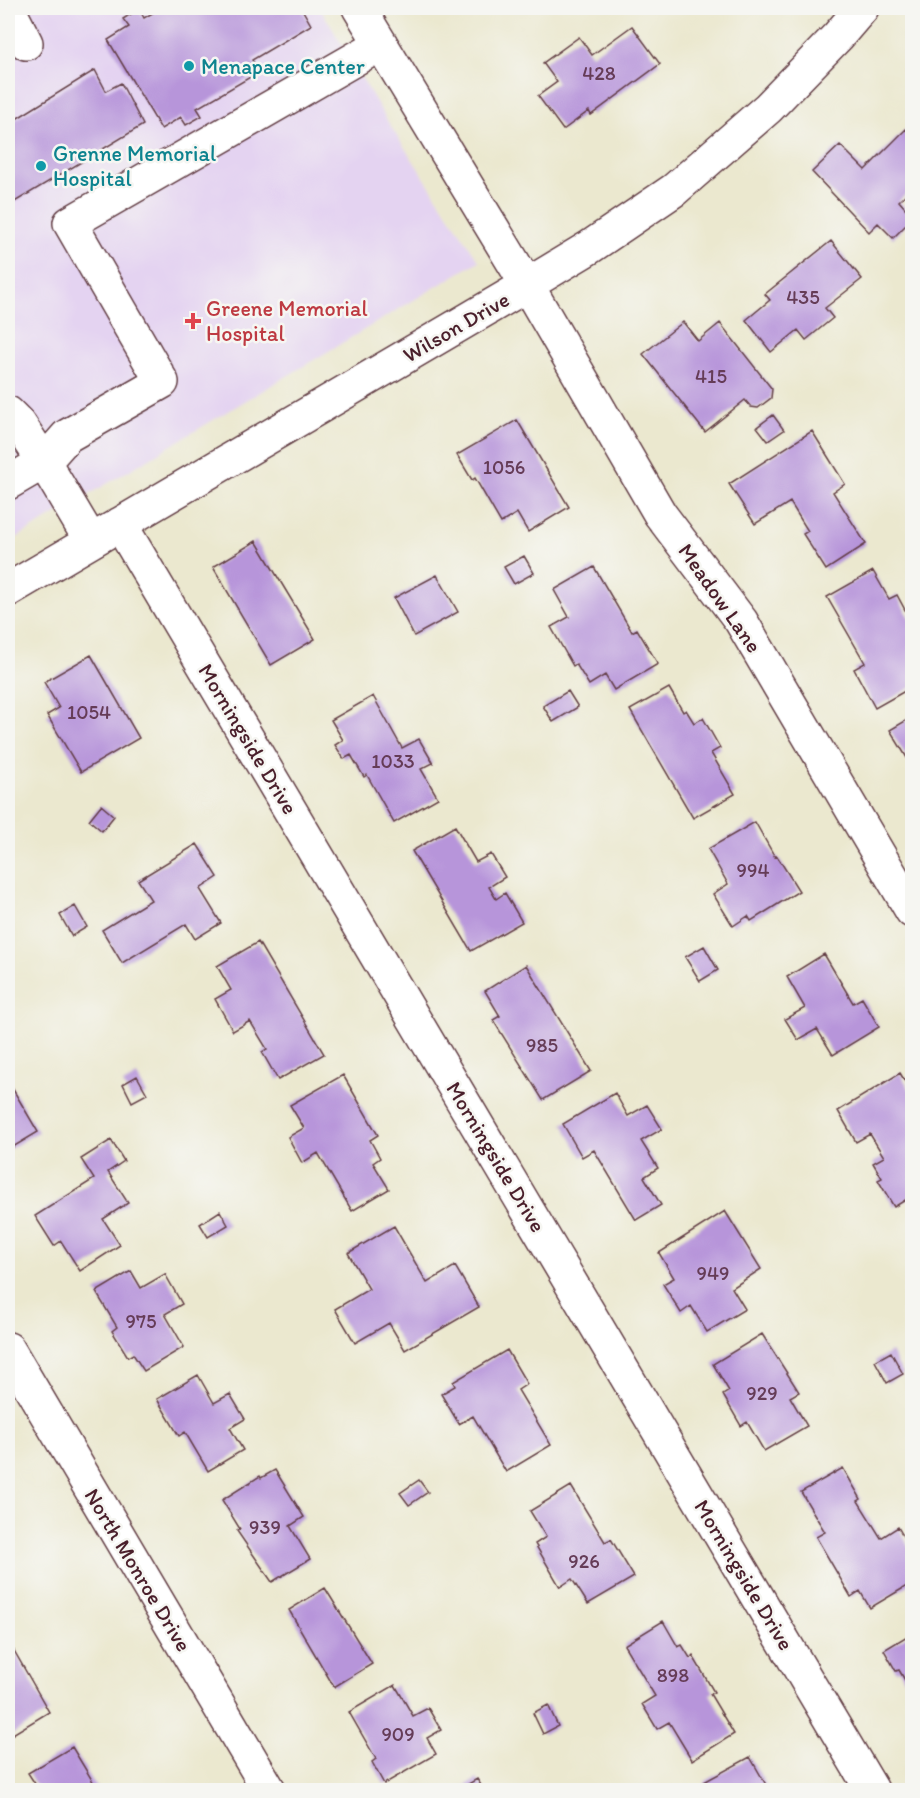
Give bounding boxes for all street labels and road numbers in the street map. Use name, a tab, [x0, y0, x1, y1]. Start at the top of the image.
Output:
street label: Wilson Drive	[398, 286, 514, 368]
street label: Meadow Lane	[672, 538, 768, 658]
street label: Morningside Drive	[192, 659, 304, 819]
street label: Morningside Drive	[440, 1077, 552, 1237]
street label: North Monroe Drive	[79, 1483, 197, 1657]
street label: Morningside Drive	[688, 1495, 800, 1655]

